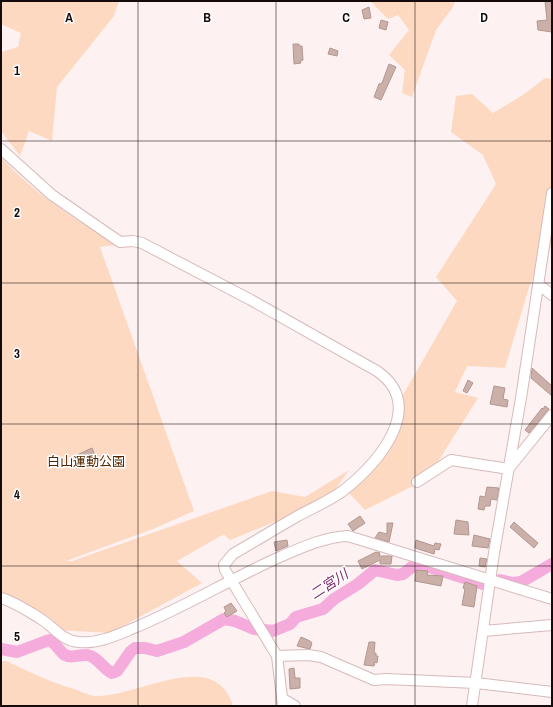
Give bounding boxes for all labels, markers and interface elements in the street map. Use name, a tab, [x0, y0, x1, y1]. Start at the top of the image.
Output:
text: A	[65, 9, 73, 26]
text: B	[203, 9, 211, 26]
text: C	[342, 9, 350, 26]
text: D	[480, 9, 488, 26]
text: 1	[14, 62, 20, 79]
text: 2	[14, 204, 20, 221]
text: 3	[14, 345, 20, 362]
park label: 白山運動公園	[47, 453, 125, 470]
text: 4	[14, 486, 20, 503]
water label: 二宮川	[306, 564, 353, 603]
text: 5	[14, 628, 20, 645]

